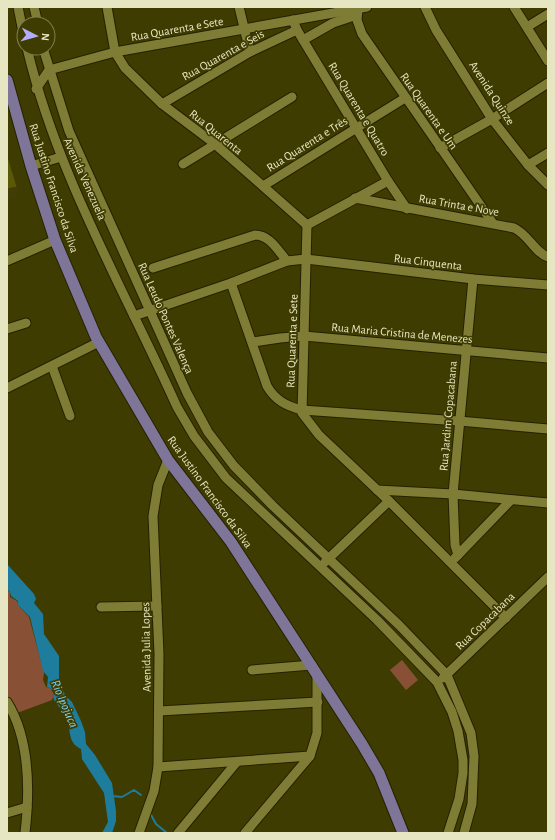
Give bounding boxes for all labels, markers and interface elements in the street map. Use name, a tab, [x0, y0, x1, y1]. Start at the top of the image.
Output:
street label: Rua Quarenta e Sete	[130, 15, 224, 44]
north arrow	[16, 16, 56, 56]
street label: Rua Quarenta e Seis	[180, 27, 267, 83]
text: N	[40, 33, 51, 41]
street label: Avenida Quinze	[466, 59, 517, 128]
street label: Rua Quarenta e Quatro	[326, 60, 392, 158]
street label: Rua Quarenta e Um	[397, 70, 460, 152]
street label: Rua Quarenta	[187, 107, 245, 158]
street label: Rua Quarenta e Três	[265, 114, 350, 174]
street label: Rua Justino Francisco da Silva	[27, 122, 81, 255]
street label: Avenida Venezuela	[62, 136, 109, 222]
street label: Rua Trinta e Nove	[418, 192, 500, 218]
street label: Rua Cinquenta	[393, 252, 463, 272]
street label: Rua Leudo Pontes Valença	[136, 261, 196, 376]
street label: Rua Quarenta e Sete	[284, 294, 301, 388]
street label: Rua Maria Cristina de Menezes	[331, 321, 473, 345]
street label: Rua Jardim Copacabana	[437, 360, 459, 472]
street label: Rua Justino Francisco da Silva	[165, 434, 255, 551]
street label: Rua Copacabana	[453, 590, 517, 652]
street label: Avenida Julia Lopes	[139, 602, 153, 692]
water label: Rio Ipojuca	[48, 678, 80, 730]

